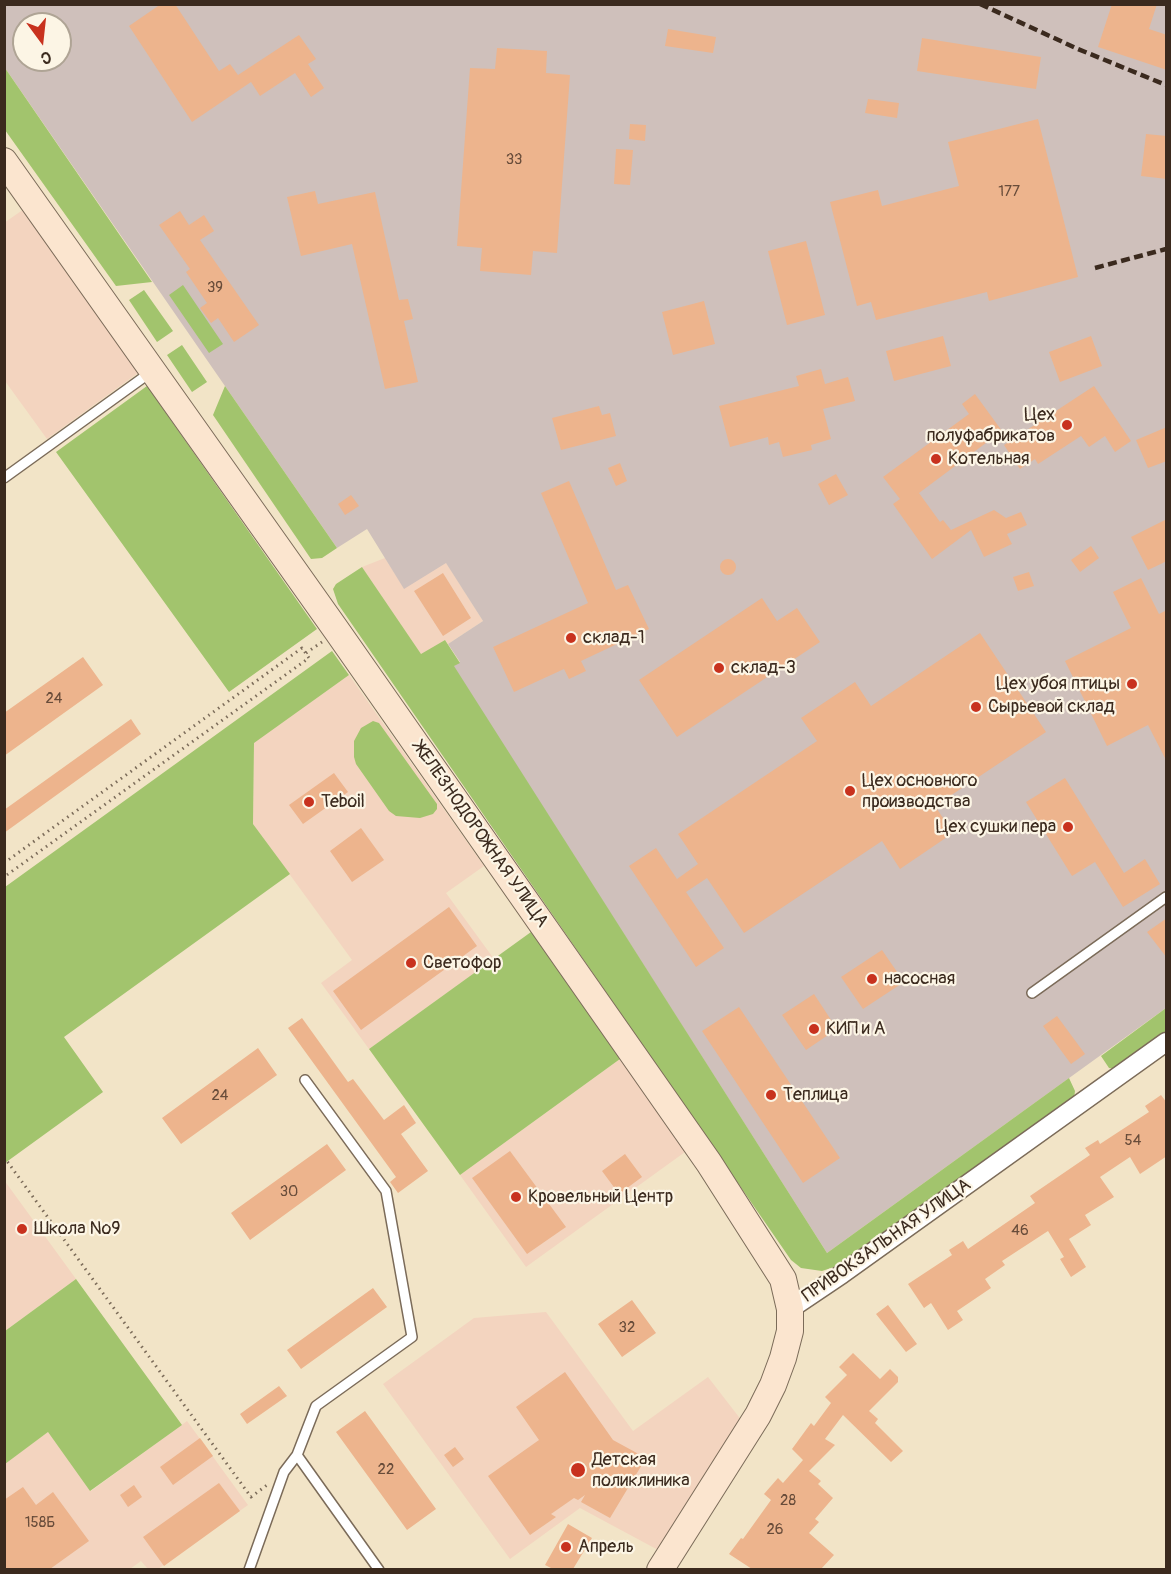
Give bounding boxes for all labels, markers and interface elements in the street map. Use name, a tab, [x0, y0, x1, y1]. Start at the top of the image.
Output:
north arrow	[12, 12, 72, 72]
text: С	[39, 47, 53, 68]
house number: 33	[506, 151, 522, 169]
house number: 177	[998, 183, 1020, 201]
house number: 39	[207, 279, 223, 297]
place label: Цех полуфабрикатов	[926, 404, 1055, 446]
marker: Цех полуфабрикатов	[1060, 418, 1074, 432]
place label: Котельная	[948, 448, 1029, 470]
marker: Котельная	[929, 452, 943, 466]
place label: склад-1	[583, 627, 645, 649]
marker: склад-1	[564, 631, 578, 645]
place label: склад-3	[731, 657, 796, 679]
marker: склад-3	[712, 661, 726, 675]
place label: Цех убоя птицы	[996, 673, 1120, 695]
marker: Цех убоя птицы	[1125, 677, 1139, 691]
house number: 24	[45, 690, 63, 708]
place label: Сырьевой склад	[988, 696, 1114, 718]
marker: Сырьевой склад	[969, 700, 983, 714]
street label: ЖЕЛЕЗНОДОРОЖНАЯ УЛИЦА	[408, 738, 552, 932]
place label: Цех основного производства	[862, 770, 977, 812]
marker: Цех основного производства	[843, 784, 857, 798]
place label: Teboil	[321, 791, 365, 813]
marker: Teboil	[302, 795, 316, 809]
place label: Цех сушки пера	[936, 816, 1056, 838]
marker: Цех сушки пера	[1061, 820, 1075, 834]
place label: Светофор	[423, 952, 501, 974]
marker: Светофор	[404, 956, 418, 970]
place label: насосная	[884, 968, 955, 990]
marker: насосная	[865, 972, 879, 986]
place label: КИП и А	[826, 1018, 885, 1040]
marker: КИП и А	[807, 1022, 821, 1036]
place label: Теплица	[783, 1084, 848, 1106]
house number: 24	[211, 1087, 229, 1105]
marker: Теплица	[764, 1088, 778, 1102]
house number: 54	[1125, 1132, 1141, 1150]
street label: ПРИВОКЗАЛЬНАЯ УЛИЦА	[799, 1175, 975, 1307]
house number: 30	[280, 1183, 298, 1201]
place label: Кровельный Центр	[528, 1186, 673, 1208]
marker: Кровельный Центр	[509, 1190, 523, 1204]
place label: Школа №9	[34, 1218, 121, 1240]
marker: Школа №9	[15, 1222, 29, 1236]
house number: 46	[1011, 1222, 1029, 1240]
house number: 32	[619, 1319, 635, 1337]
place label: Детская поликлиника	[592, 1449, 690, 1492]
house number: 22	[378, 1461, 394, 1479]
marker: Детская поликлиника	[569, 1461, 587, 1479]
house number: 28	[780, 1492, 796, 1510]
house number: 158Б	[25, 1514, 55, 1532]
house number: 26	[766, 1521, 784, 1539]
place label: Апрель	[578, 1536, 634, 1558]
marker: Апрель	[559, 1540, 573, 1554]

